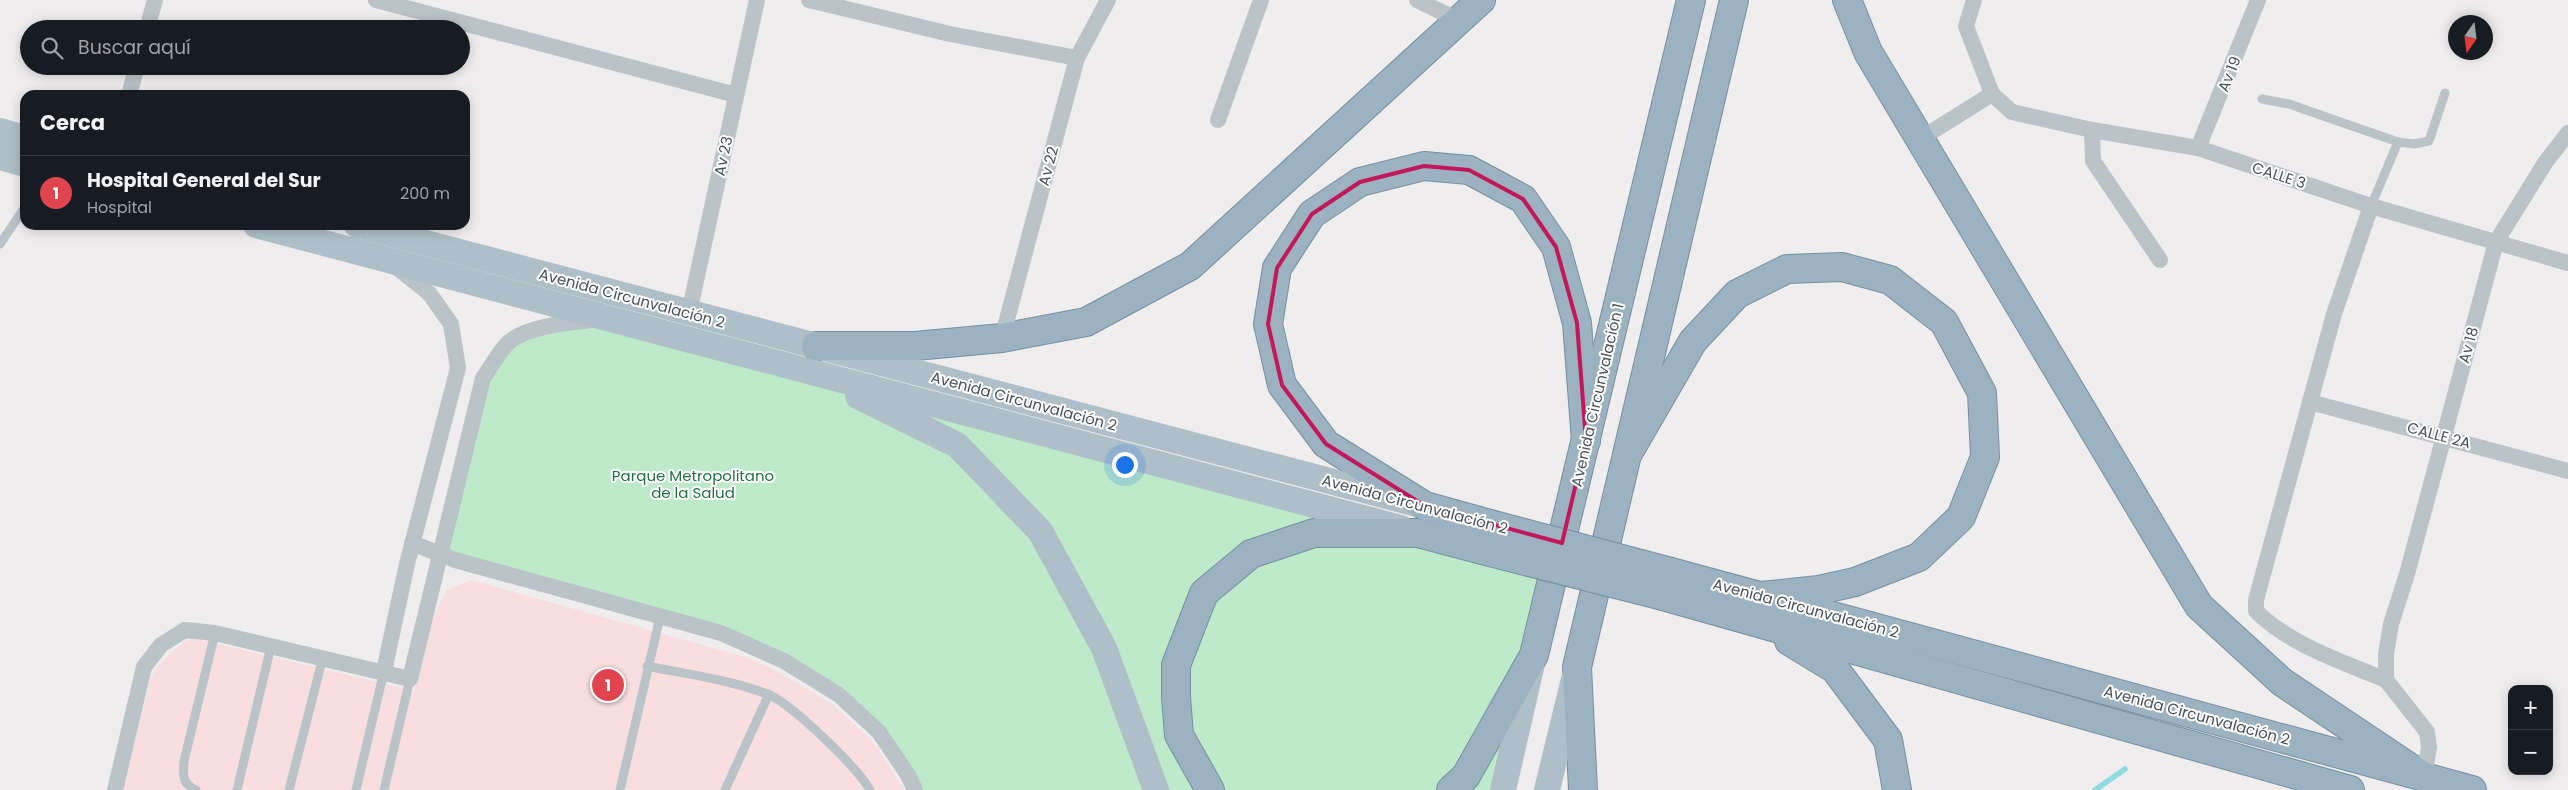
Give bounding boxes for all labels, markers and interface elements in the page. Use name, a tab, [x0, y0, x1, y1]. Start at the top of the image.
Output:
north arrow	[2448, 15, 2493, 60]
search box	[20, 20, 470, 75]
icon: search	[38, 34, 66, 62]
text: Buscar aquí	[78, 34, 191, 61]
street label: Av 19	[2212, 53, 2246, 95]
text: Cerca	[40, 108, 105, 137]
street label: Av 23	[709, 134, 737, 178]
street label: Av 22	[1033, 144, 1063, 188]
street label: CALLE 3	[2250, 156, 2308, 194]
text: Hospital General del Sur	[87, 167, 321, 194]
text: 1	[53, 182, 59, 205]
text: 200 m	[400, 182, 450, 205]
text: Hospital	[87, 196, 152, 219]
street label: Avenida Circunvalación 2	[537, 263, 727, 333]
street label: Avenida Circunvalación 1	[1566, 301, 1628, 489]
street label: Av 18	[2453, 325, 2483, 365]
street label: Avenida Circunvalación 2	[929, 366, 1119, 436]
street label: CALLE 2A	[2405, 416, 2473, 454]
your location	[1112, 452, 1138, 478]
park label: Parque Metropolitano de la Salud	[612, 465, 774, 503]
street label: Avenida Circunvalación 2	[1320, 469, 1510, 539]
street label: Avenida Circunvalación 2	[1711, 573, 1901, 643]
pin: 1	[592, 666, 624, 704]
street label: Avenida Circunvalación 2	[2102, 680, 2292, 750]
map controls	[2508, 685, 2553, 775]
button: +	[2508, 685, 2553, 730]
button: −	[2508, 730, 2553, 775]

